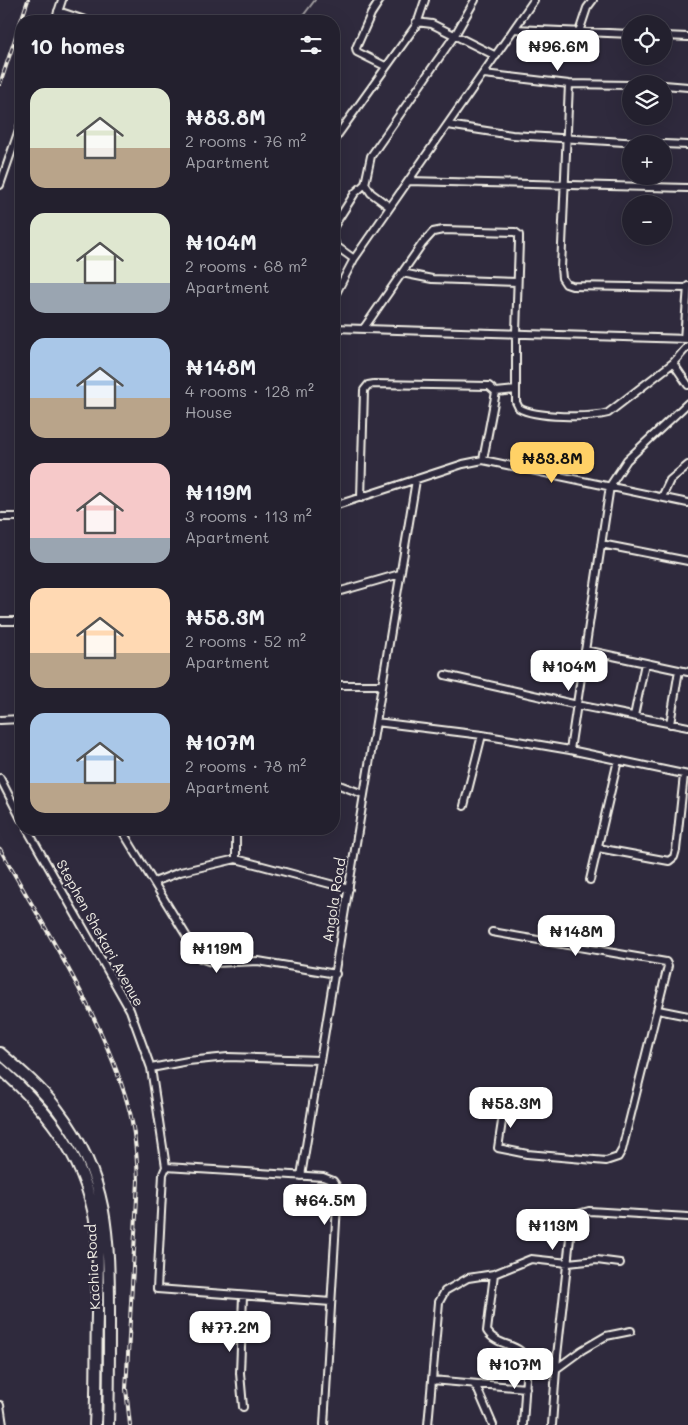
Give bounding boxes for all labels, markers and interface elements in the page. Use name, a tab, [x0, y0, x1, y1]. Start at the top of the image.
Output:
map controls	[622, 15, 672, 245]
button: locate	[622, 15, 672, 65]
pin: ₦96.6M	[517, 30, 599, 72]
icon: filters	[297, 31, 325, 59]
text: 10 homes	[30, 32, 125, 59]
text: ₦96.6M	[527, 35, 589, 56]
button: layers	[622, 75, 672, 125]
text: ₦83.8M	[185, 103, 266, 130]
icon: home	[70, 108, 130, 168]
text: 2 rooms · 76 m²	[185, 130, 306, 151]
button: +	[622, 135, 672, 185]
text: Apartment	[185, 151, 270, 172]
button: −	[622, 195, 672, 245]
text: ₦104M	[185, 228, 257, 255]
icon: home	[70, 233, 130, 293]
text: 2 rooms · 68 m²	[185, 255, 307, 276]
text: Apartment	[185, 276, 270, 297]
text: ₦148M	[185, 353, 257, 380]
icon: home	[70, 358, 130, 418]
text: 4 rooms · 128 m²	[185, 380, 314, 401]
text: House	[185, 401, 232, 422]
pin: ₦83.8M	[511, 442, 593, 484]
text: ₦83.8M	[521, 447, 583, 468]
text: ₦119M	[185, 478, 252, 505]
icon: home	[70, 483, 130, 543]
text: 3 rooms · 113 m²	[185, 505, 312, 526]
text: Apartment	[185, 526, 270, 547]
text: ₦58.3M	[185, 603, 265, 630]
icon: home	[70, 608, 130, 668]
text: 2 rooms · 52 m²	[185, 630, 306, 651]
pin: ₦104M	[534, 650, 604, 692]
text: Apartment	[185, 651, 270, 672]
text: ₦104M	[542, 655, 596, 676]
text: ₦107M	[185, 728, 255, 755]
icon: home	[70, 733, 130, 793]
text: 2 rooms · 78 m²	[185, 755, 306, 776]
text: Apartment	[185, 776, 270, 797]
street label: Stephen Shekari Avenue	[52, 856, 149, 1010]
street label: Angola Road	[317, 856, 350, 944]
pin: ₦148M	[541, 914, 611, 957]
text: ₦148M	[549, 920, 603, 941]
pin: ₦119M	[182, 932, 252, 974]
text: ₦119M	[191, 937, 243, 958]
pin: ₦58.3M	[470, 1086, 552, 1129]
text: ₦58.3M	[480, 1092, 542, 1113]
pin: ₦64.5M	[284, 1184, 366, 1226]
text: ₦64.5M	[294, 1189, 356, 1210]
pin: ₦113M	[518, 1208, 588, 1251]
text: ₦113M	[527, 1214, 579, 1235]
street label: Kachia Road	[81, 1224, 104, 1310]
pin: ₦77.2M	[189, 1310, 271, 1353]
text: ₦77.2M	[200, 1316, 260, 1337]
pin: ₦107M	[480, 1348, 550, 1390]
text: ₦107M	[488, 1353, 542, 1374]

